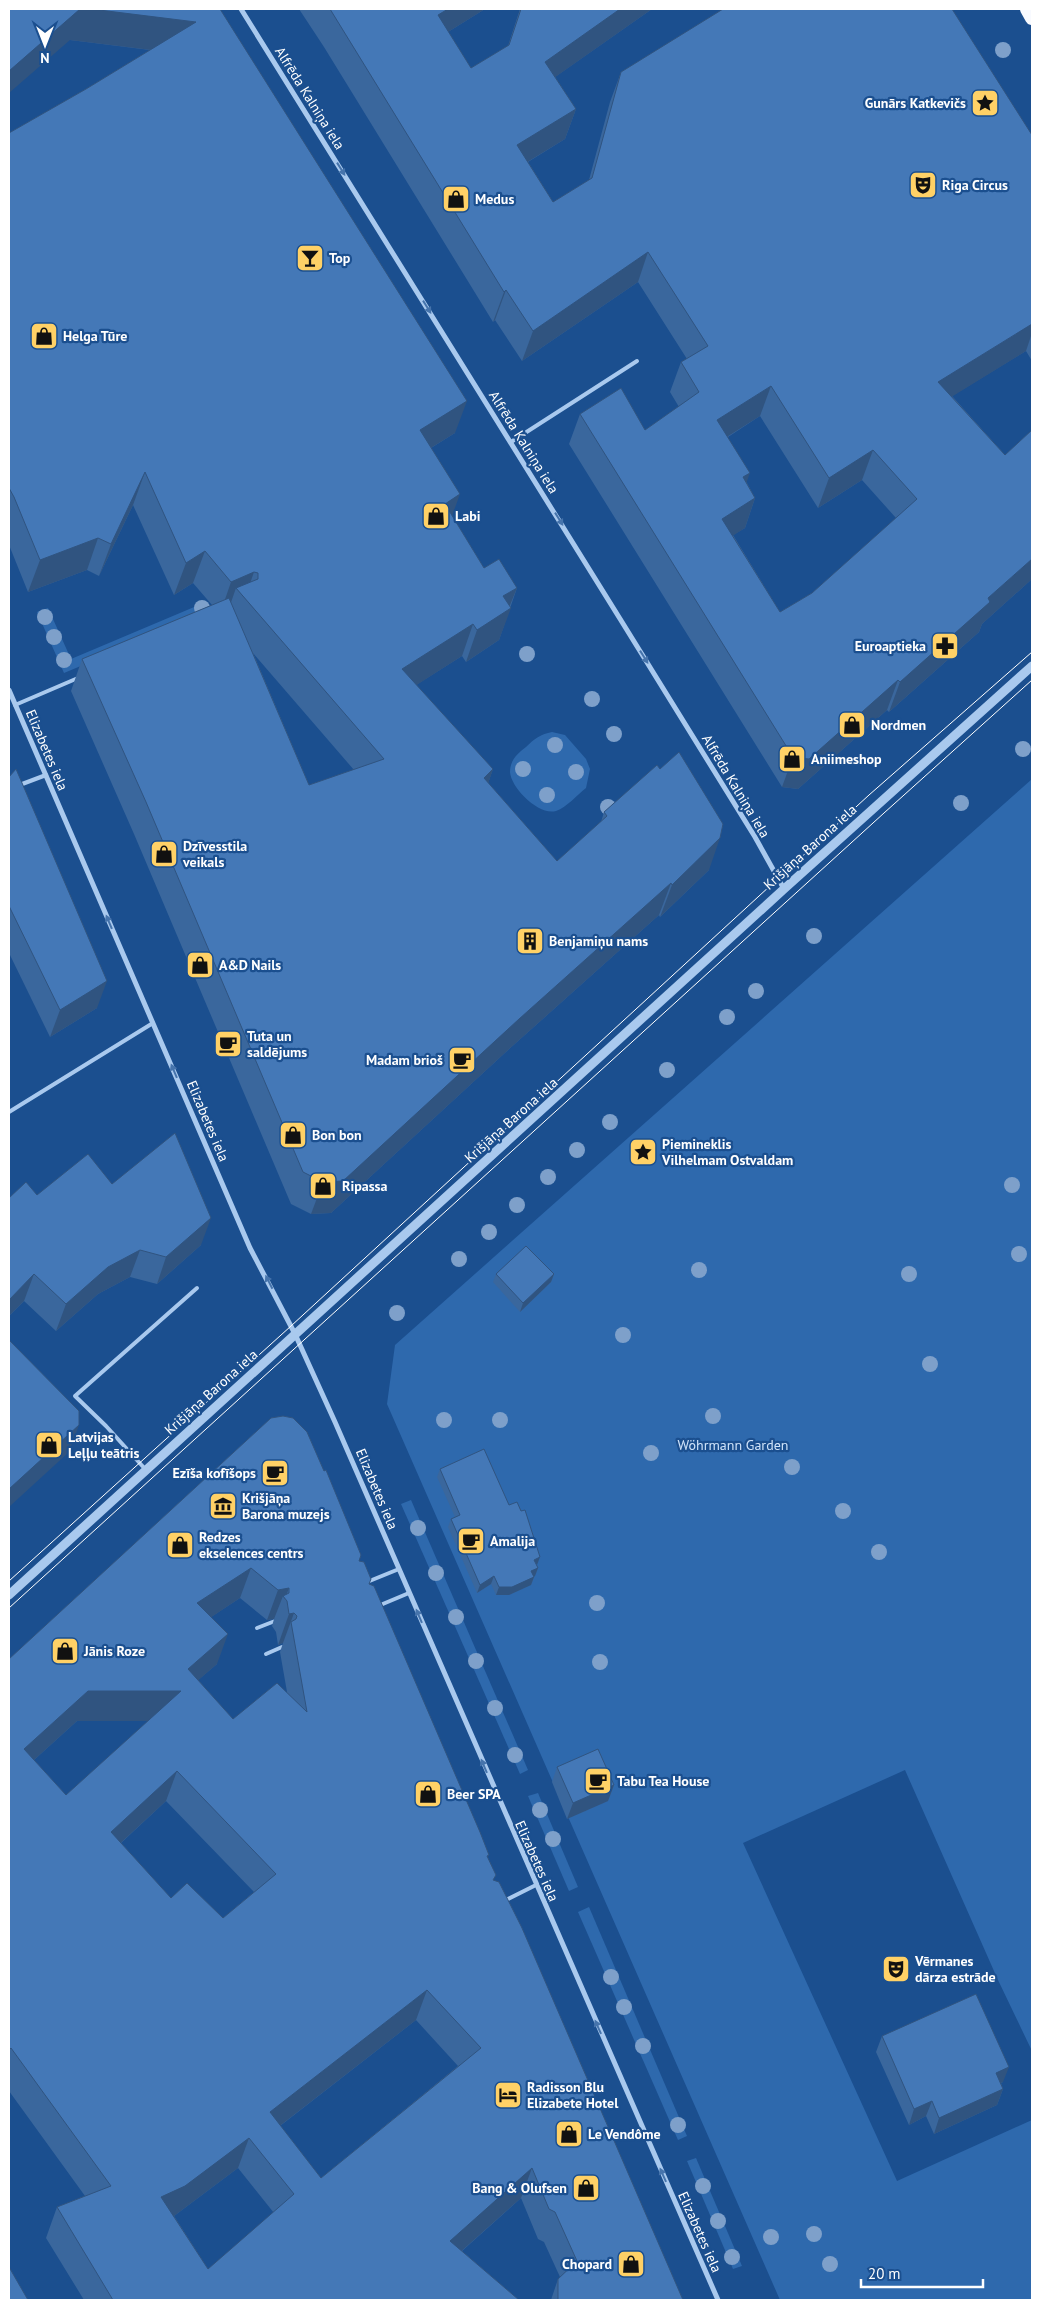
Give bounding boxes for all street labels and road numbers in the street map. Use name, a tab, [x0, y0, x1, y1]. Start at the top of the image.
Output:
street label: Alfrēda Kalniņa iela	[271, 43, 349, 153]
street label: Alfrēda Kalniņa iela	[485, 387, 563, 497]
street label: Elizabetes iela	[22, 707, 72, 793]
street label: Alfrēda Kalniņa iela	[698, 731, 774, 841]
street label: Krišjāņa Barona iela	[760, 800, 860, 894]
street label: Krišjāņa Barona iela	[461, 1073, 561, 1167]
street label: Elizabetes iela	[183, 1078, 233, 1164]
street label: Krišjāņa Barona iela	[161, 1345, 261, 1439]
street label: Elizabetes iela	[352, 1446, 402, 1532]
street label: Elizabetes iela	[511, 1818, 563, 1904]
street label: Elizabetes iela	[674, 2189, 726, 2275]

